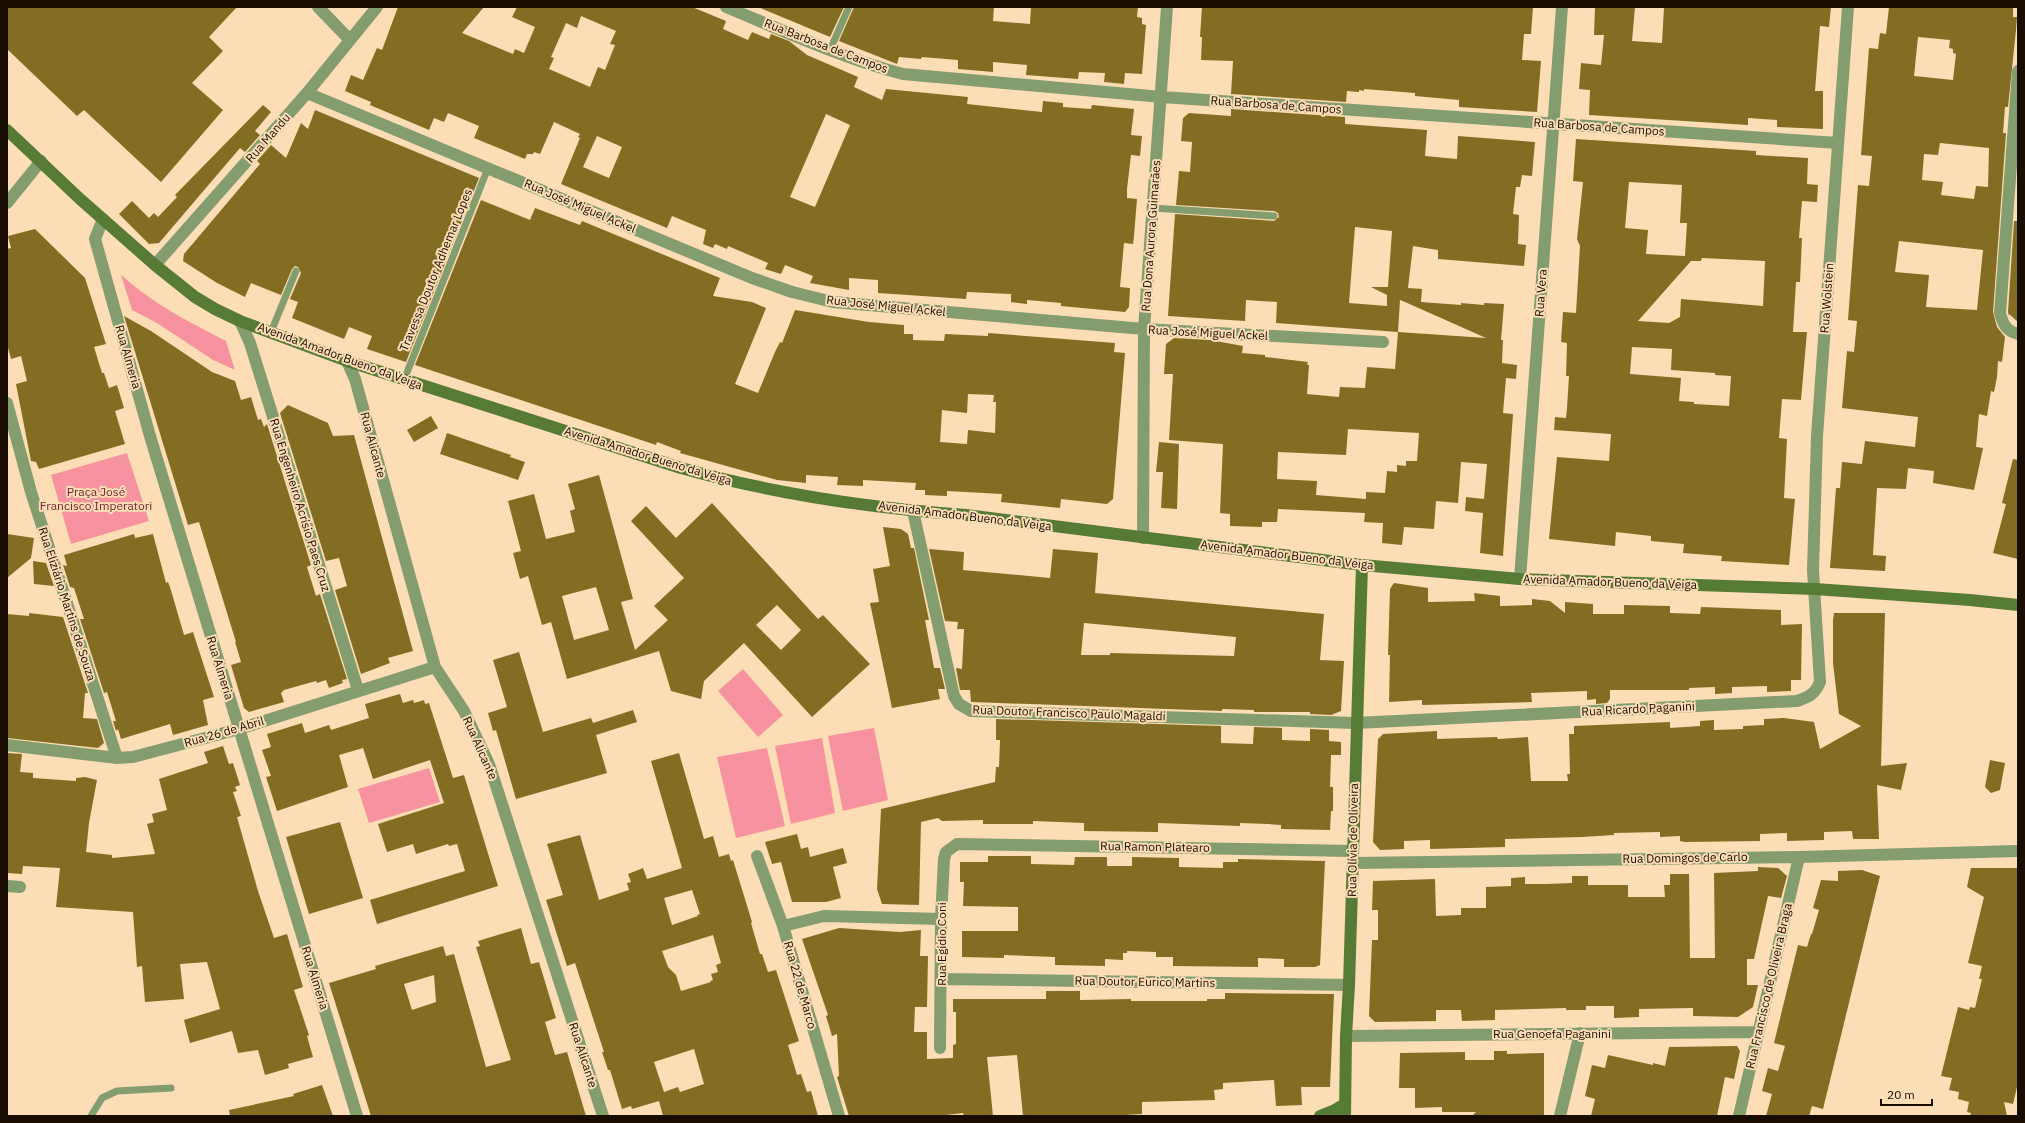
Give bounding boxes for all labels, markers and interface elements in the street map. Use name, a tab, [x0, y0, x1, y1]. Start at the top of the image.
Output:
street label: Rua Barbosa de Campos	[762, 15, 890, 76]
street label: Rua Barbosa de Campos	[1210, 92, 1342, 117]
street label: Rua Mandu	[242, 110, 293, 165]
street label: Rua Barbosa de Campos	[1533, 114, 1665, 139]
street label: Rua Dona Aurora Guimarães	[1138, 159, 1163, 312]
street label: Rua José Miguel Ackel	[522, 175, 638, 236]
street label: Travessa Doutor Adhemar Lopes	[396, 186, 475, 353]
street label: Rua Wolstein	[1817, 262, 1836, 334]
street label: Rua Vera	[1531, 268, 1550, 317]
street label: Rua José Miguel Ackel	[826, 292, 947, 319]
street label: Avenida Amador Bueno da Veiga	[256, 319, 425, 393]
street label: Rua José Miguel Ackel	[1148, 322, 1268, 343]
street label: Rua Almeria	[112, 323, 145, 391]
street label: Rua Alicante	[357, 410, 390, 480]
street label: Rua Engenheiro Acrísio Paes Cruz	[267, 417, 334, 594]
street label: Avenida Amador Bueno da Veiga	[563, 423, 734, 488]
park label: Praça José Francisco Imperatori	[40, 484, 152, 513]
street label: Avenida Amador Bueno da Veiga	[878, 497, 1053, 534]
street label: Rua Eliziário Martins de Souza	[35, 525, 100, 683]
street label: Avenida Amador Bueno da Veiga	[1200, 536, 1375, 573]
street label: Avenida Amador Bueno da Veiga	[1523, 571, 1698, 592]
street label: Rua Almeria	[204, 634, 237, 702]
street label: Rua Ricardo Paganini	[1581, 698, 1695, 719]
street label: Rua Doutor Francisco Paulo Magaldi	[972, 702, 1166, 723]
street label: Rua 26 de Abril	[182, 713, 266, 750]
street label: Rua Alicante	[460, 714, 501, 782]
street label: Rua Olívia de Oliveira	[1344, 782, 1361, 897]
street label: Rua Ramon Platearo	[1100, 838, 1210, 855]
street label: Rua Domingos de Carlo	[1622, 849, 1748, 866]
street label: Rua Francisco de Oliveira Braga	[1742, 901, 1795, 1070]
street label: Rua Egídio Coni	[934, 902, 949, 986]
street label: Rua 22 de Marco	[781, 939, 820, 1031]
street label: Rua Almeria	[299, 944, 332, 1012]
street label: Rua Doutor Eurico Martins	[1075, 973, 1216, 990]
street label: Rua Alicante	[566, 1020, 601, 1090]
street label: Rua Genoefa Paganini	[1493, 1026, 1611, 1041]
scale bar	[1881, 1081, 1932, 1107]
text: 20 m	[1887, 1087, 1915, 1102]

